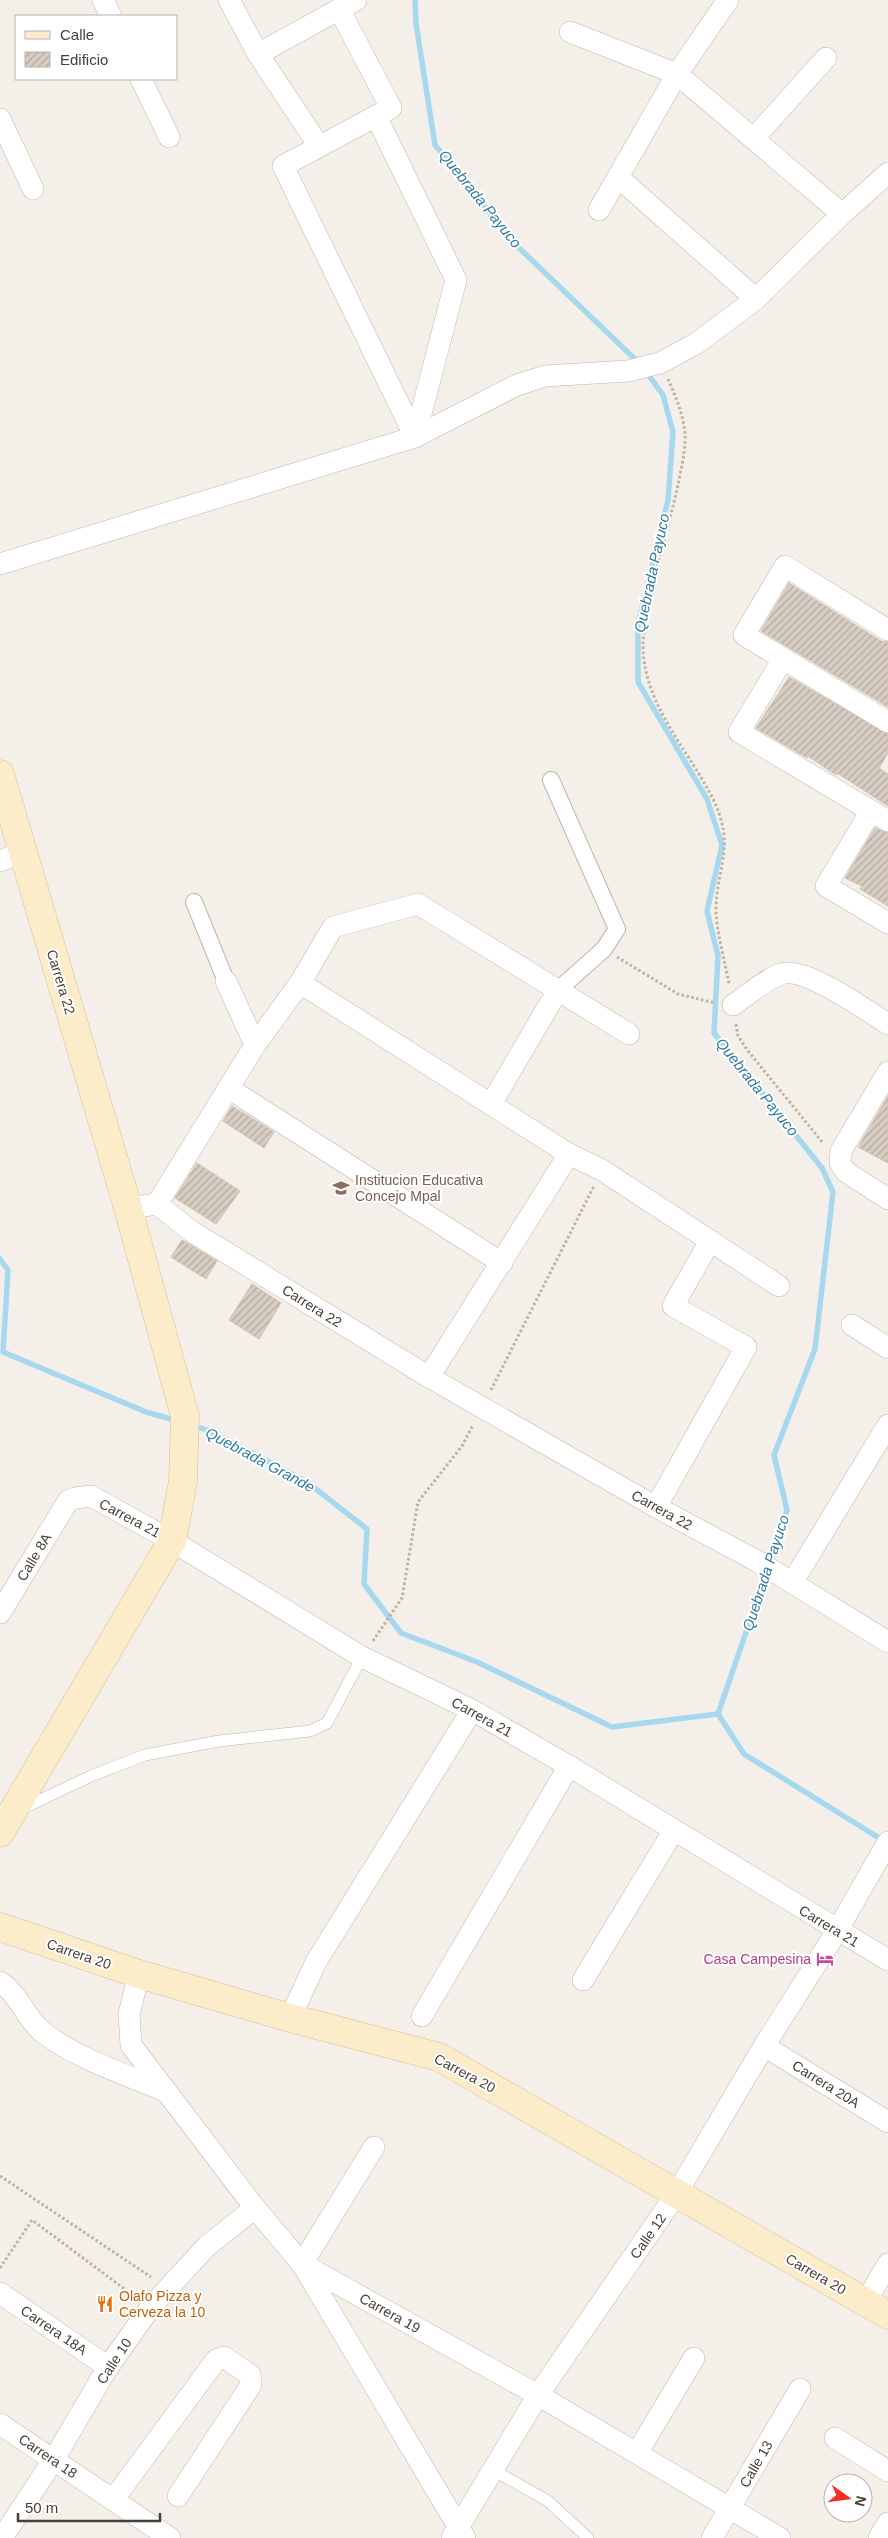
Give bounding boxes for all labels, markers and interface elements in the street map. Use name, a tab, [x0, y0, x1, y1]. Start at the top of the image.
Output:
legend	[15, 15, 178, 80]
text: Calle	[60, 26, 94, 43]
text: Edificio	[60, 51, 108, 68]
water label: Quebrada Payuco	[436, 146, 525, 251]
water label: Quebrada Payuco	[631, 512, 672, 634]
street label: Carrera 22	[44, 948, 78, 1017]
water label: Quebrada Payuco	[713, 1034, 802, 1139]
place label: Institucion Educativa Concejo Mpal	[355, 1172, 484, 1204]
school or university icon: Institucion Educativa Concejo Mpal	[331, 1178, 351, 1198]
street label: Carrera 22	[279, 1281, 345, 1331]
water label: Quebrada Grande	[203, 1424, 318, 1495]
street label: Carrera 22	[629, 1487, 695, 1533]
street label: Carrera 21	[97, 1495, 163, 1541]
water label: Quebrada Payuco	[739, 1513, 792, 1633]
street label: Calle 8A	[14, 1530, 55, 1584]
street label: Carrera 21	[449, 1694, 515, 1740]
street label: Carrera 21	[796, 1902, 862, 1950]
street label: Carrera 20	[45, 1936, 113, 1973]
hotel icon: Casa Campesina	[815, 1949, 835, 1969]
place label: Casa Campesina	[704, 1951, 811, 1967]
street label: Carrera 20	[432, 2050, 498, 2096]
street label: Carrera 20A	[789, 2057, 863, 2111]
street label: Calle 12	[627, 2210, 669, 2262]
street label: Carrera 20	[783, 2250, 849, 2298]
place label: Olafo Pizza y Cerveza la 10	[119, 2288, 206, 2320]
street label: Carrera 19	[357, 2290, 423, 2336]
restaurant icon: Olafo Pizza y Cerveza la 10	[95, 2294, 115, 2314]
street label: Carrera 18A	[18, 2302, 91, 2358]
street label: Calle 10	[93, 2335, 135, 2387]
street label: Carrera 18	[16, 2431, 80, 2481]
street label: Calle 13	[736, 2438, 776, 2490]
north arrow	[823, 2473, 873, 2523]
scale bar	[18, 2490, 160, 2522]
text: N	[852, 2494, 870, 2508]
text: 50 m	[25, 2499, 58, 2516]

